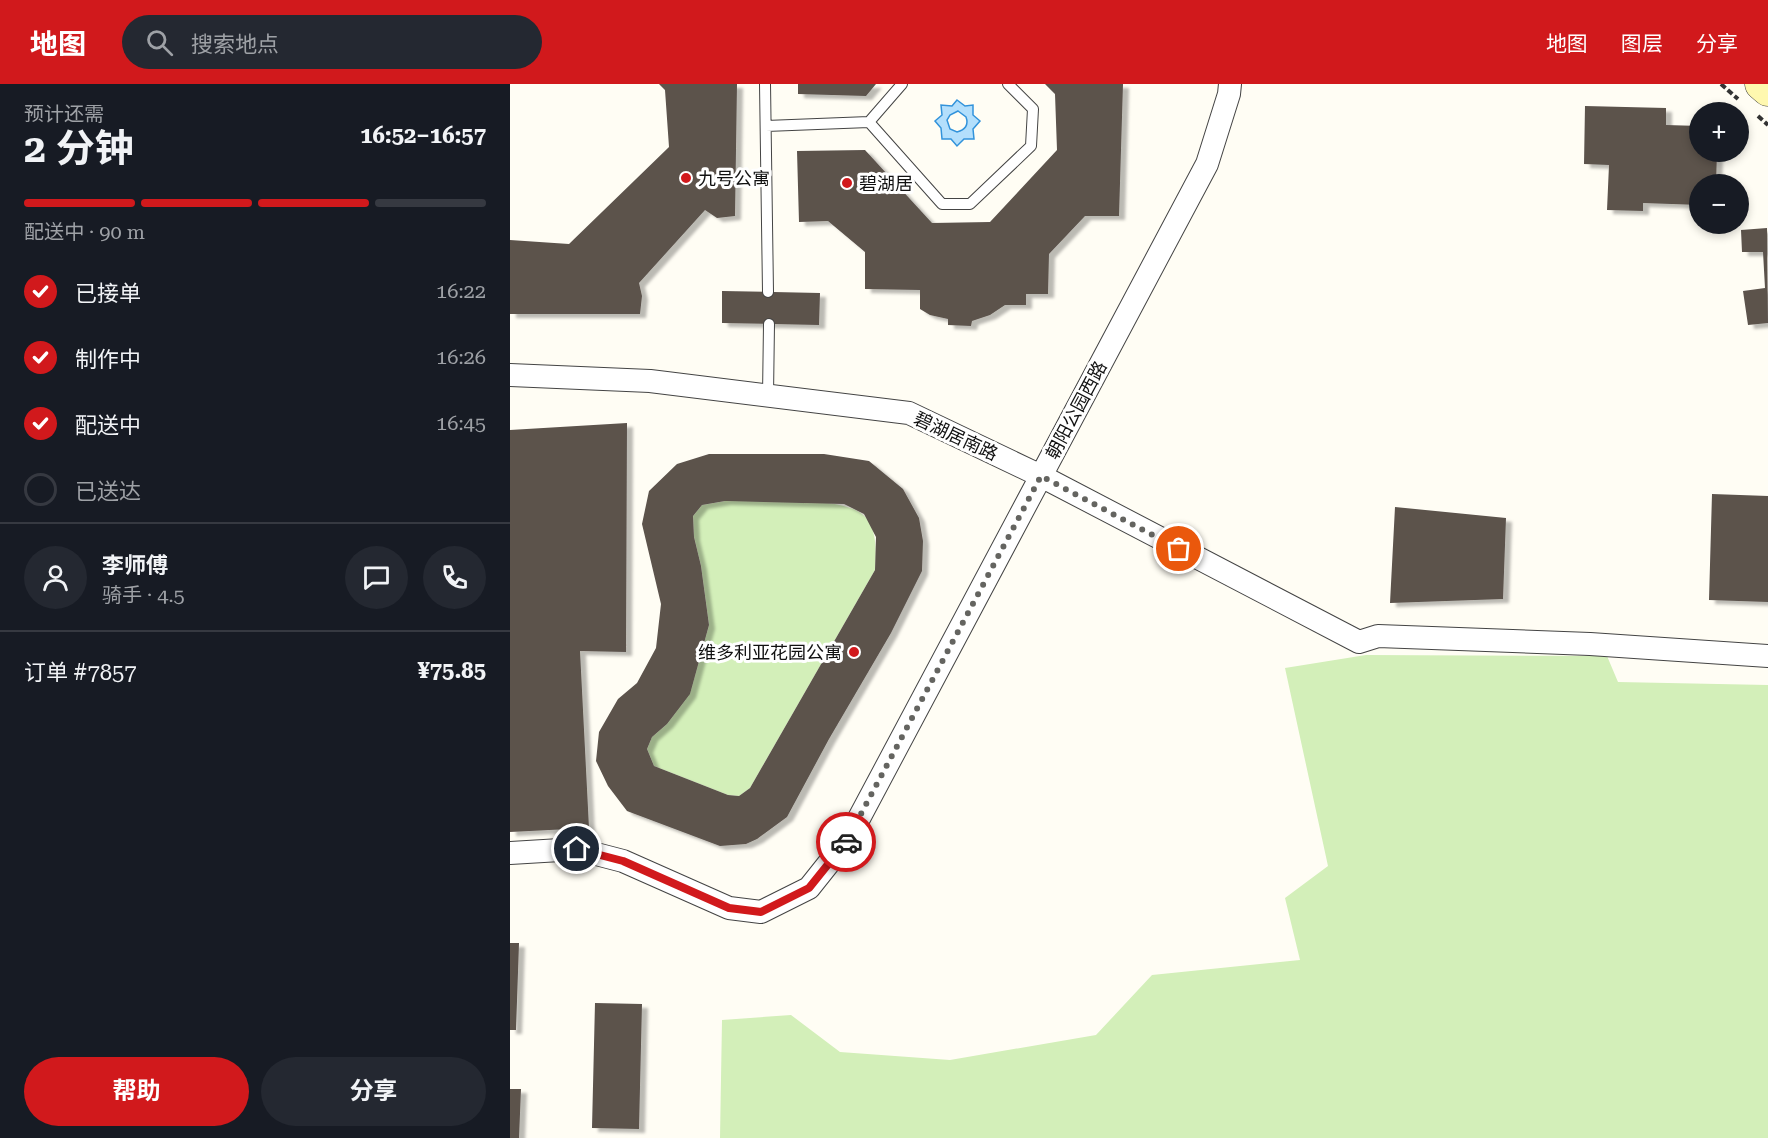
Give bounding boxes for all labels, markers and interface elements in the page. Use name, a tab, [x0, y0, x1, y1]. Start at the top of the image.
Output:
search box	[122, 15, 542, 69]
icon: search	[143, 26, 176, 59]
text: 地图	[30, 28, 86, 61]
text: 搜索地点	[191, 32, 279, 57]
text: 地图	[1546, 32, 1588, 56]
text: 图层	[1621, 32, 1663, 56]
text: 分享	[1696, 32, 1738, 56]
text: 预计还需	[24, 102, 104, 126]
map controls	[1689, 102, 1749, 234]
button: +	[1689, 102, 1749, 162]
text: 16:52–16:57	[360, 123, 486, 148]
text: 2 分钟	[24, 126, 134, 172]
place label: 九号公寓	[698, 168, 770, 189]
marker: 九号公寓	[679, 171, 693, 185]
place label: 碧湖居	[859, 173, 913, 194]
button: −	[1689, 174, 1749, 234]
marker: 碧湖居	[840, 176, 854, 190]
text: 配送中 · 90 m	[24, 220, 145, 244]
icon: check	[24, 275, 57, 308]
text: 16:22	[436, 279, 486, 303]
text: 已接单	[75, 281, 141, 306]
icon: check	[24, 341, 57, 374]
text: 16:26	[436, 345, 486, 369]
text: 制作中	[75, 347, 141, 372]
street label: 朝阳公园西路	[1041, 357, 1111, 463]
icon: check	[24, 407, 57, 440]
street label: 碧湖居南路	[911, 407, 1001, 465]
text: 16:45	[436, 411, 486, 435]
text: 配送中	[75, 413, 141, 438]
text: 已送达	[75, 479, 141, 504]
pin	[1153, 523, 1204, 574]
icon: bag	[1162, 532, 1195, 565]
button: person	[24, 546, 87, 609]
button: chat	[345, 546, 408, 609]
button: phone	[423, 546, 486, 609]
text: 李师傅	[102, 553, 168, 578]
text: 骑手 · 4.5	[102, 583, 185, 607]
place label: 维多利亚花园公寓	[698, 642, 842, 663]
marker: 维多利亚花园公寓	[847, 645, 861, 659]
text: ¥75.85	[417, 658, 486, 683]
text: 订单 #7857	[24, 660, 137, 685]
courier	[816, 812, 876, 872]
pin	[551, 823, 602, 874]
icon: car	[830, 826, 863, 859]
icon: home	[560, 832, 593, 865]
button: 帮助	[24, 1057, 249, 1126]
button: 分享	[261, 1057, 486, 1126]

